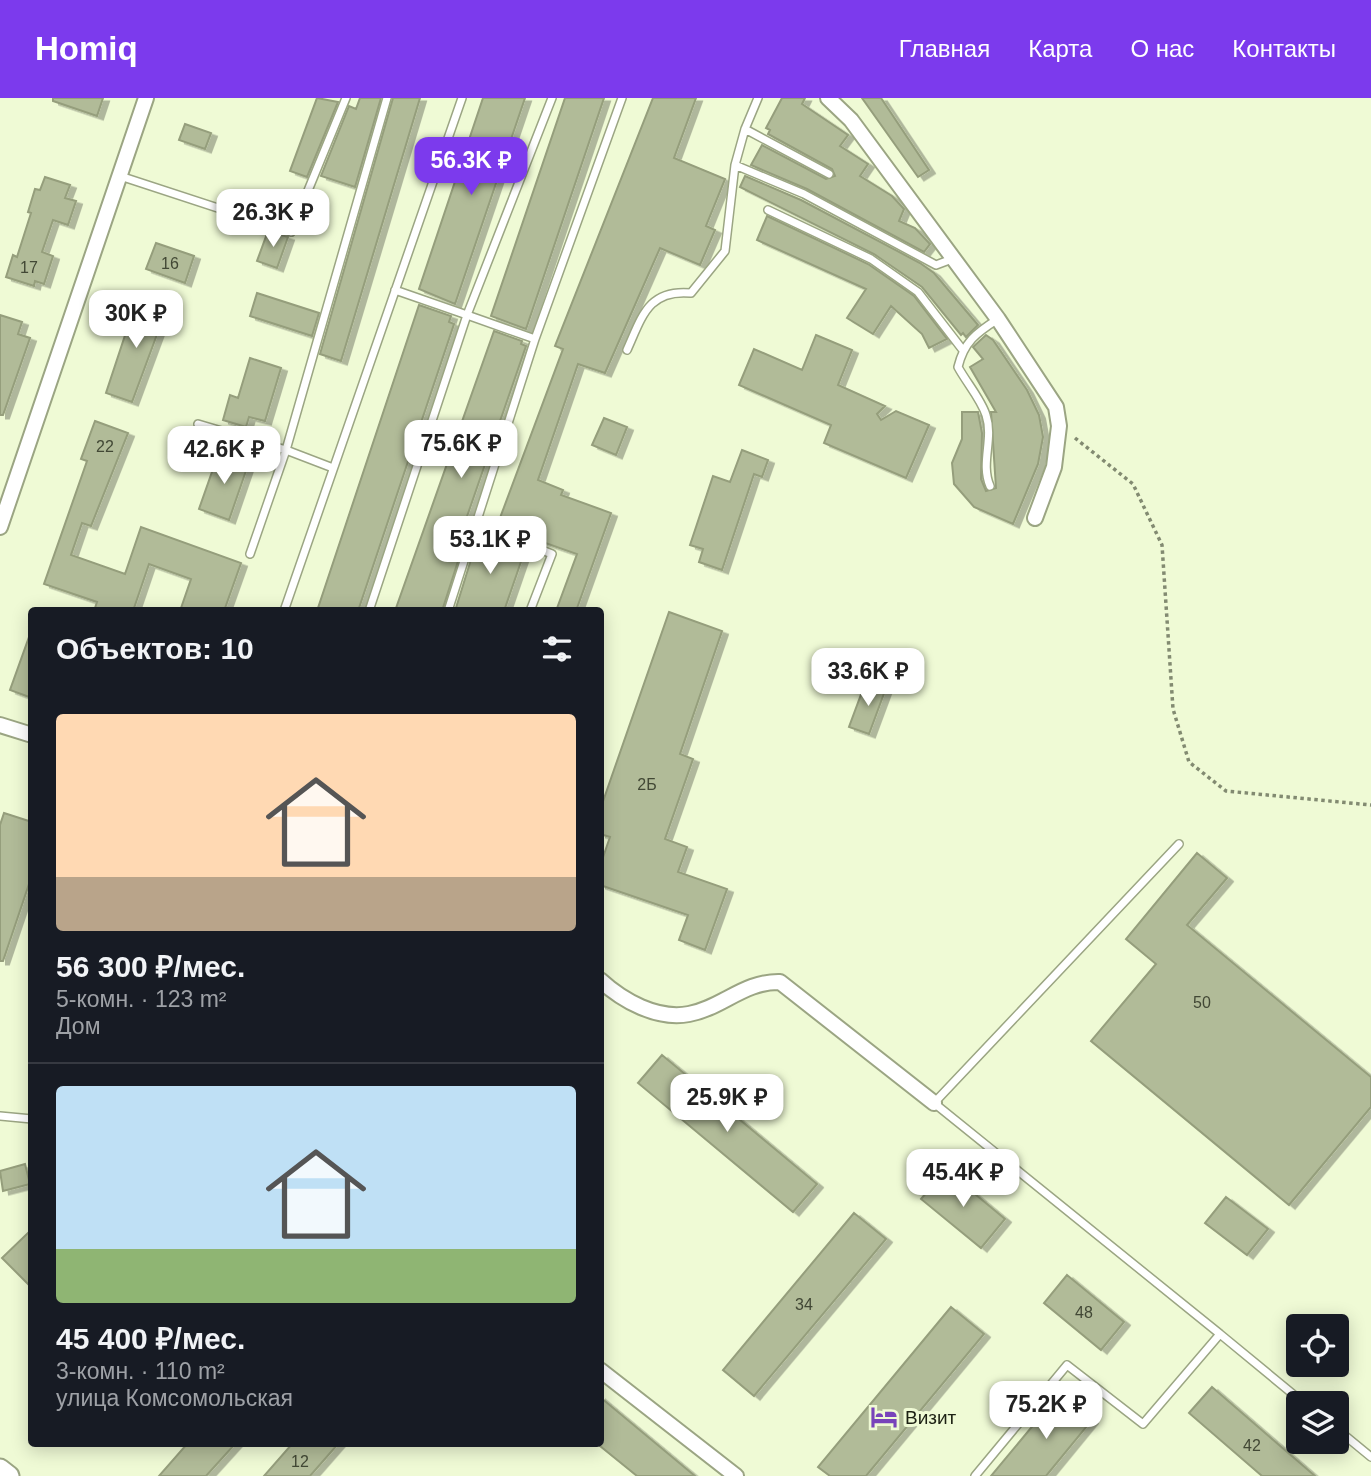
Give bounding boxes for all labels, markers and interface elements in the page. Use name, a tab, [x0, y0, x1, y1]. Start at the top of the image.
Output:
text: Homiq	[35, 30, 138, 67]
text: Главная	[899, 35, 990, 62]
text: Карта	[1028, 35, 1092, 62]
text: О нас	[1130, 35, 1194, 62]
text: Контакты	[1232, 35, 1336, 62]
pin: 56.3K ₽	[406, 138, 536, 197]
text: 56.3K ₽	[430, 147, 512, 173]
pin: 26.3K ₽	[208, 190, 338, 249]
text: 26.3K ₽	[232, 199, 314, 225]
house number: 16	[161, 255, 179, 272]
house number: 17	[20, 259, 38, 276]
pin: 30K ₽	[87, 290, 185, 350]
text: 30K ₽	[105, 300, 167, 326]
pin: 75.6K ₽	[396, 420, 526, 480]
pin: 42.6K ₽	[159, 426, 289, 486]
text: 75.6K ₽	[420, 430, 502, 456]
text: 42.6K ₽	[183, 436, 265, 462]
house number: 22	[96, 438, 114, 455]
pin: 53.1K ₽	[425, 517, 555, 576]
text: 53.1K ₽	[449, 526, 531, 552]
icon: filters	[538, 630, 576, 668]
text: Объектов: 10	[56, 632, 254, 665]
pin: 33.6K ₽	[803, 648, 933, 708]
text: 33.6K ₽	[827, 658, 909, 684]
icon: home	[253, 759, 379, 885]
house number: 2Б	[637, 776, 657, 793]
text: 56 300 ₽/мес.	[56, 950, 245, 983]
text: 5-комн. · 123 m²	[56, 986, 227, 1012]
house number: 50	[1193, 994, 1211, 1011]
text: Дом	[56, 1013, 100, 1039]
pin: 25.9K ₽	[662, 1074, 792, 1134]
text: 25.9K ₽	[686, 1084, 768, 1110]
icon: home	[253, 1131, 379, 1257]
pin: 45.4K ₽	[898, 1150, 1028, 1209]
text: 45.4K ₽	[922, 1159, 1004, 1185]
house number: 34	[795, 1296, 813, 1313]
house number: 48	[1075, 1304, 1093, 1321]
map controls	[1286, 1314, 1349, 1454]
button: locate	[1286, 1314, 1349, 1377]
text: 45 400 ₽/мес.	[56, 1322, 245, 1355]
text: 3-комн. · 110 m²	[56, 1358, 225, 1384]
pin: 75.2K ₽	[981, 1382, 1111, 1441]
text: улица Комсомольская	[56, 1385, 293, 1411]
text: 75.2K ₽	[1005, 1391, 1087, 1417]
button: layers	[1286, 1391, 1349, 1454]
hotel icon: Визит	[869, 1402, 899, 1432]
place label: Визит	[905, 1407, 957, 1428]
house number: 42	[1243, 1437, 1261, 1454]
house number: 12	[291, 1453, 309, 1470]

